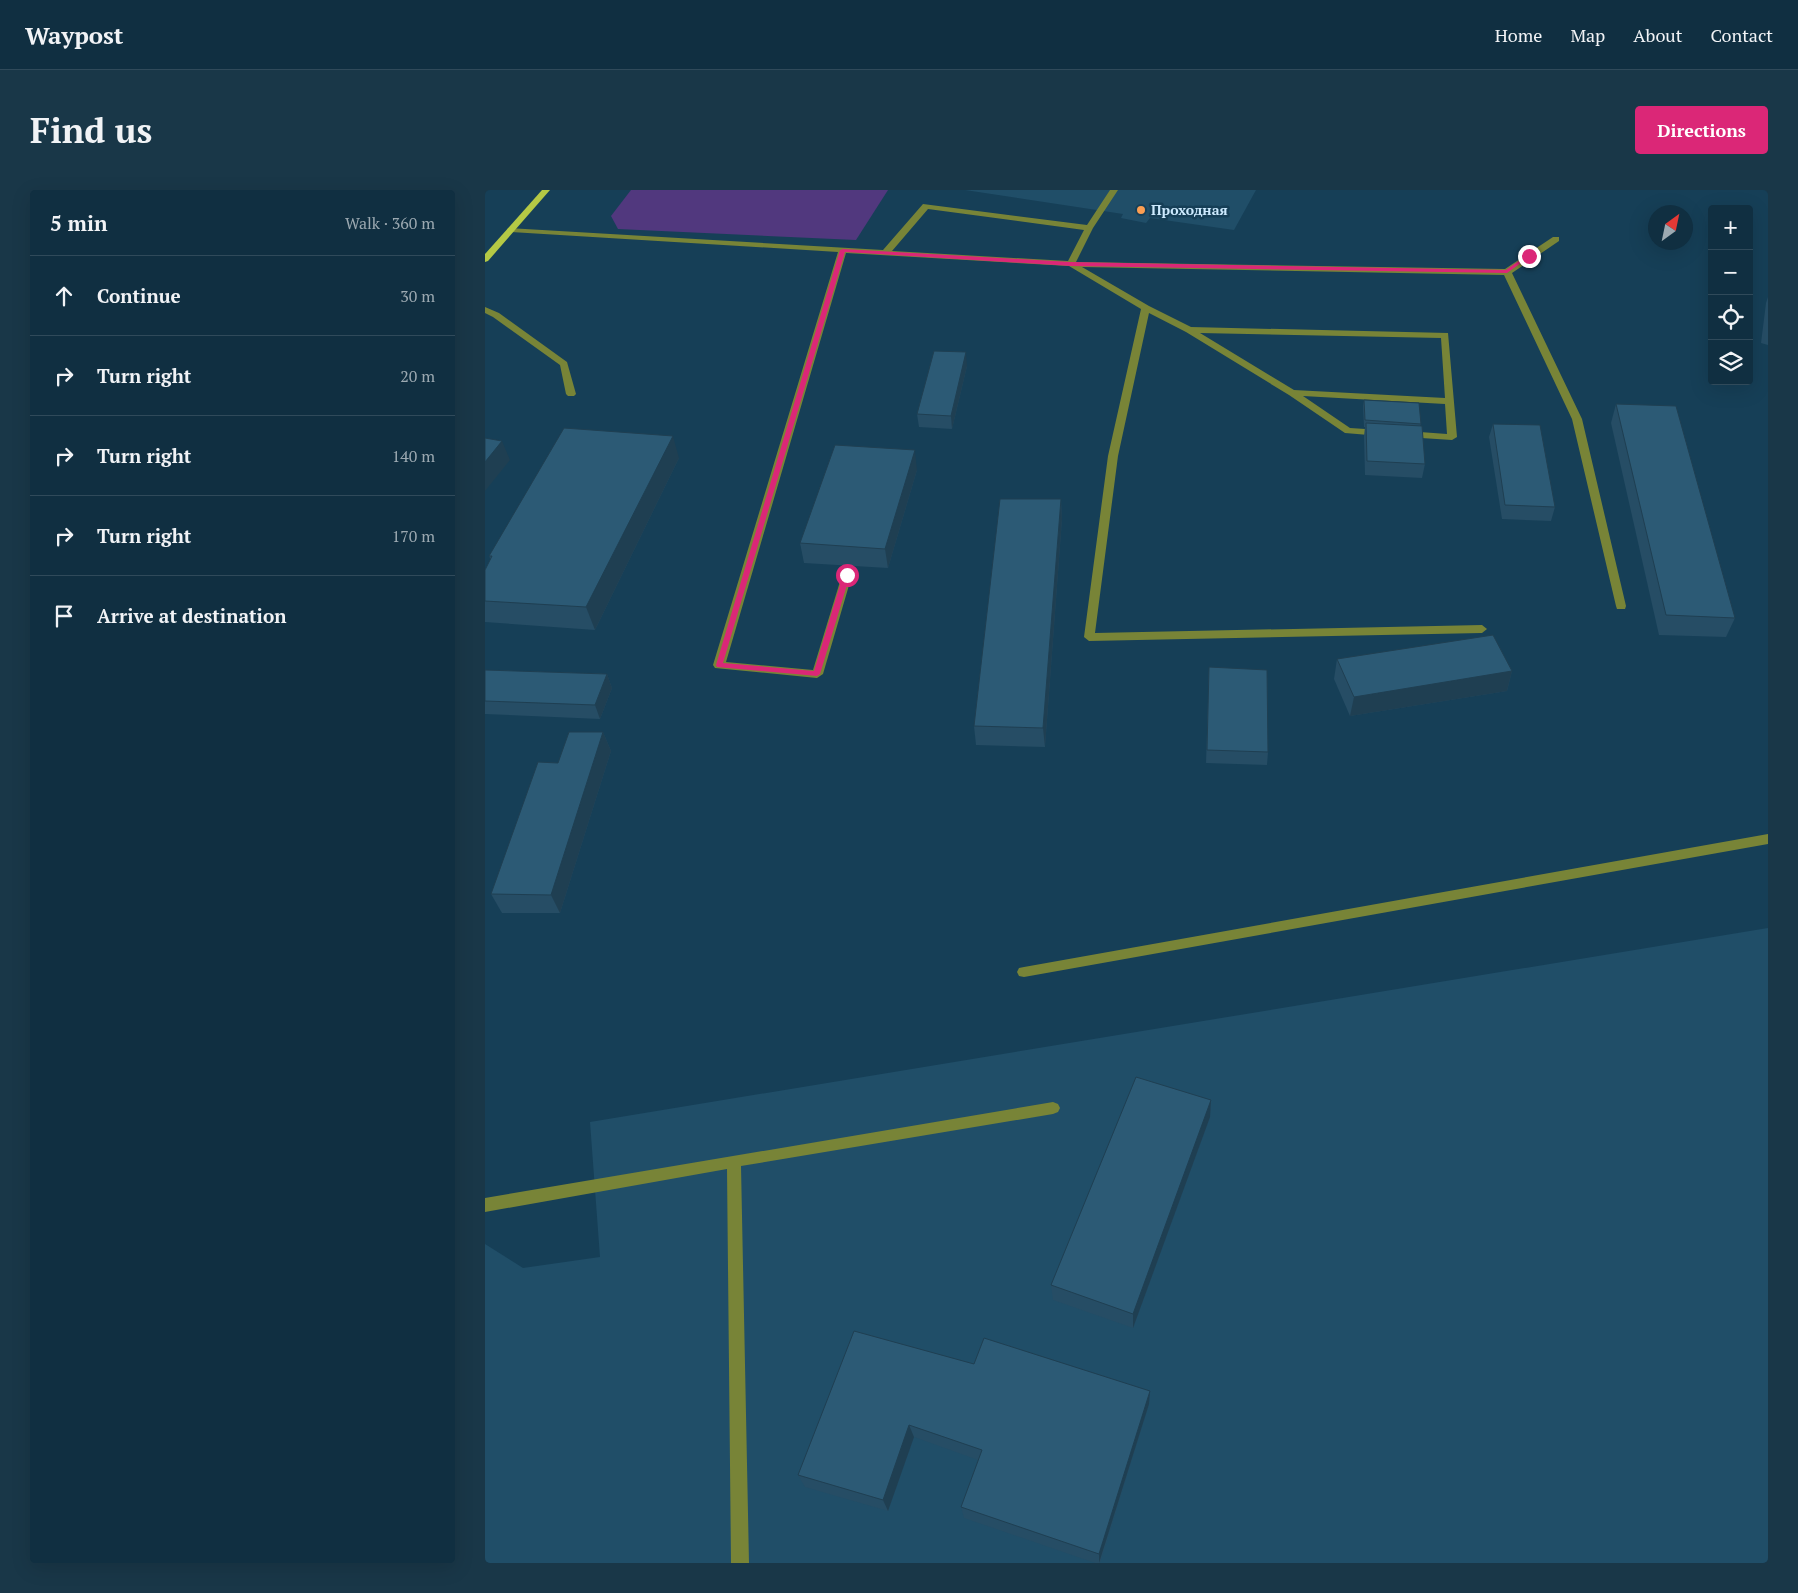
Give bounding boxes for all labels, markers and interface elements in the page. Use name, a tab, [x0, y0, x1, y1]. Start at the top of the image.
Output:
text: Waypost	[25, 19, 123, 51]
text: Home	[1495, 23, 1542, 47]
text: Map	[1570, 23, 1605, 47]
text: About	[1633, 23, 1682, 47]
text: Contact	[1710, 23, 1773, 47]
button: Directions	[1635, 106, 1768, 154]
text: Find us	[30, 107, 152, 153]
place label: Проходная	[1151, 200, 1228, 219]
marker: Проходная	[1135, 204, 1147, 216]
north arrow	[1648, 205, 1693, 250]
map controls	[1708, 205, 1753, 385]
button: +	[1708, 205, 1753, 250]
text: 5 min	[50, 209, 107, 237]
text: Walk · 360 m	[345, 212, 435, 234]
route end	[1518, 245, 1541, 268]
button: −	[1708, 250, 1753, 295]
icon: ahead	[50, 282, 78, 310]
text: Continue	[97, 283, 181, 308]
text: 30 m	[400, 285, 435, 307]
button: locate	[1708, 295, 1753, 340]
button: layers	[1708, 340, 1753, 385]
icon: right	[50, 362, 78, 390]
text: Turn right	[97, 363, 191, 388]
text: 20 m	[400, 365, 435, 387]
icon: right	[50, 442, 78, 470]
text: Turn right	[97, 443, 191, 468]
text: 140 m	[392, 445, 435, 467]
icon: right	[50, 522, 78, 550]
text: Turn right	[97, 523, 191, 548]
text: 170 m	[392, 525, 435, 547]
route start	[836, 564, 859, 587]
icon: arrive	[50, 602, 78, 630]
text: Arrive at destination	[97, 603, 286, 628]

